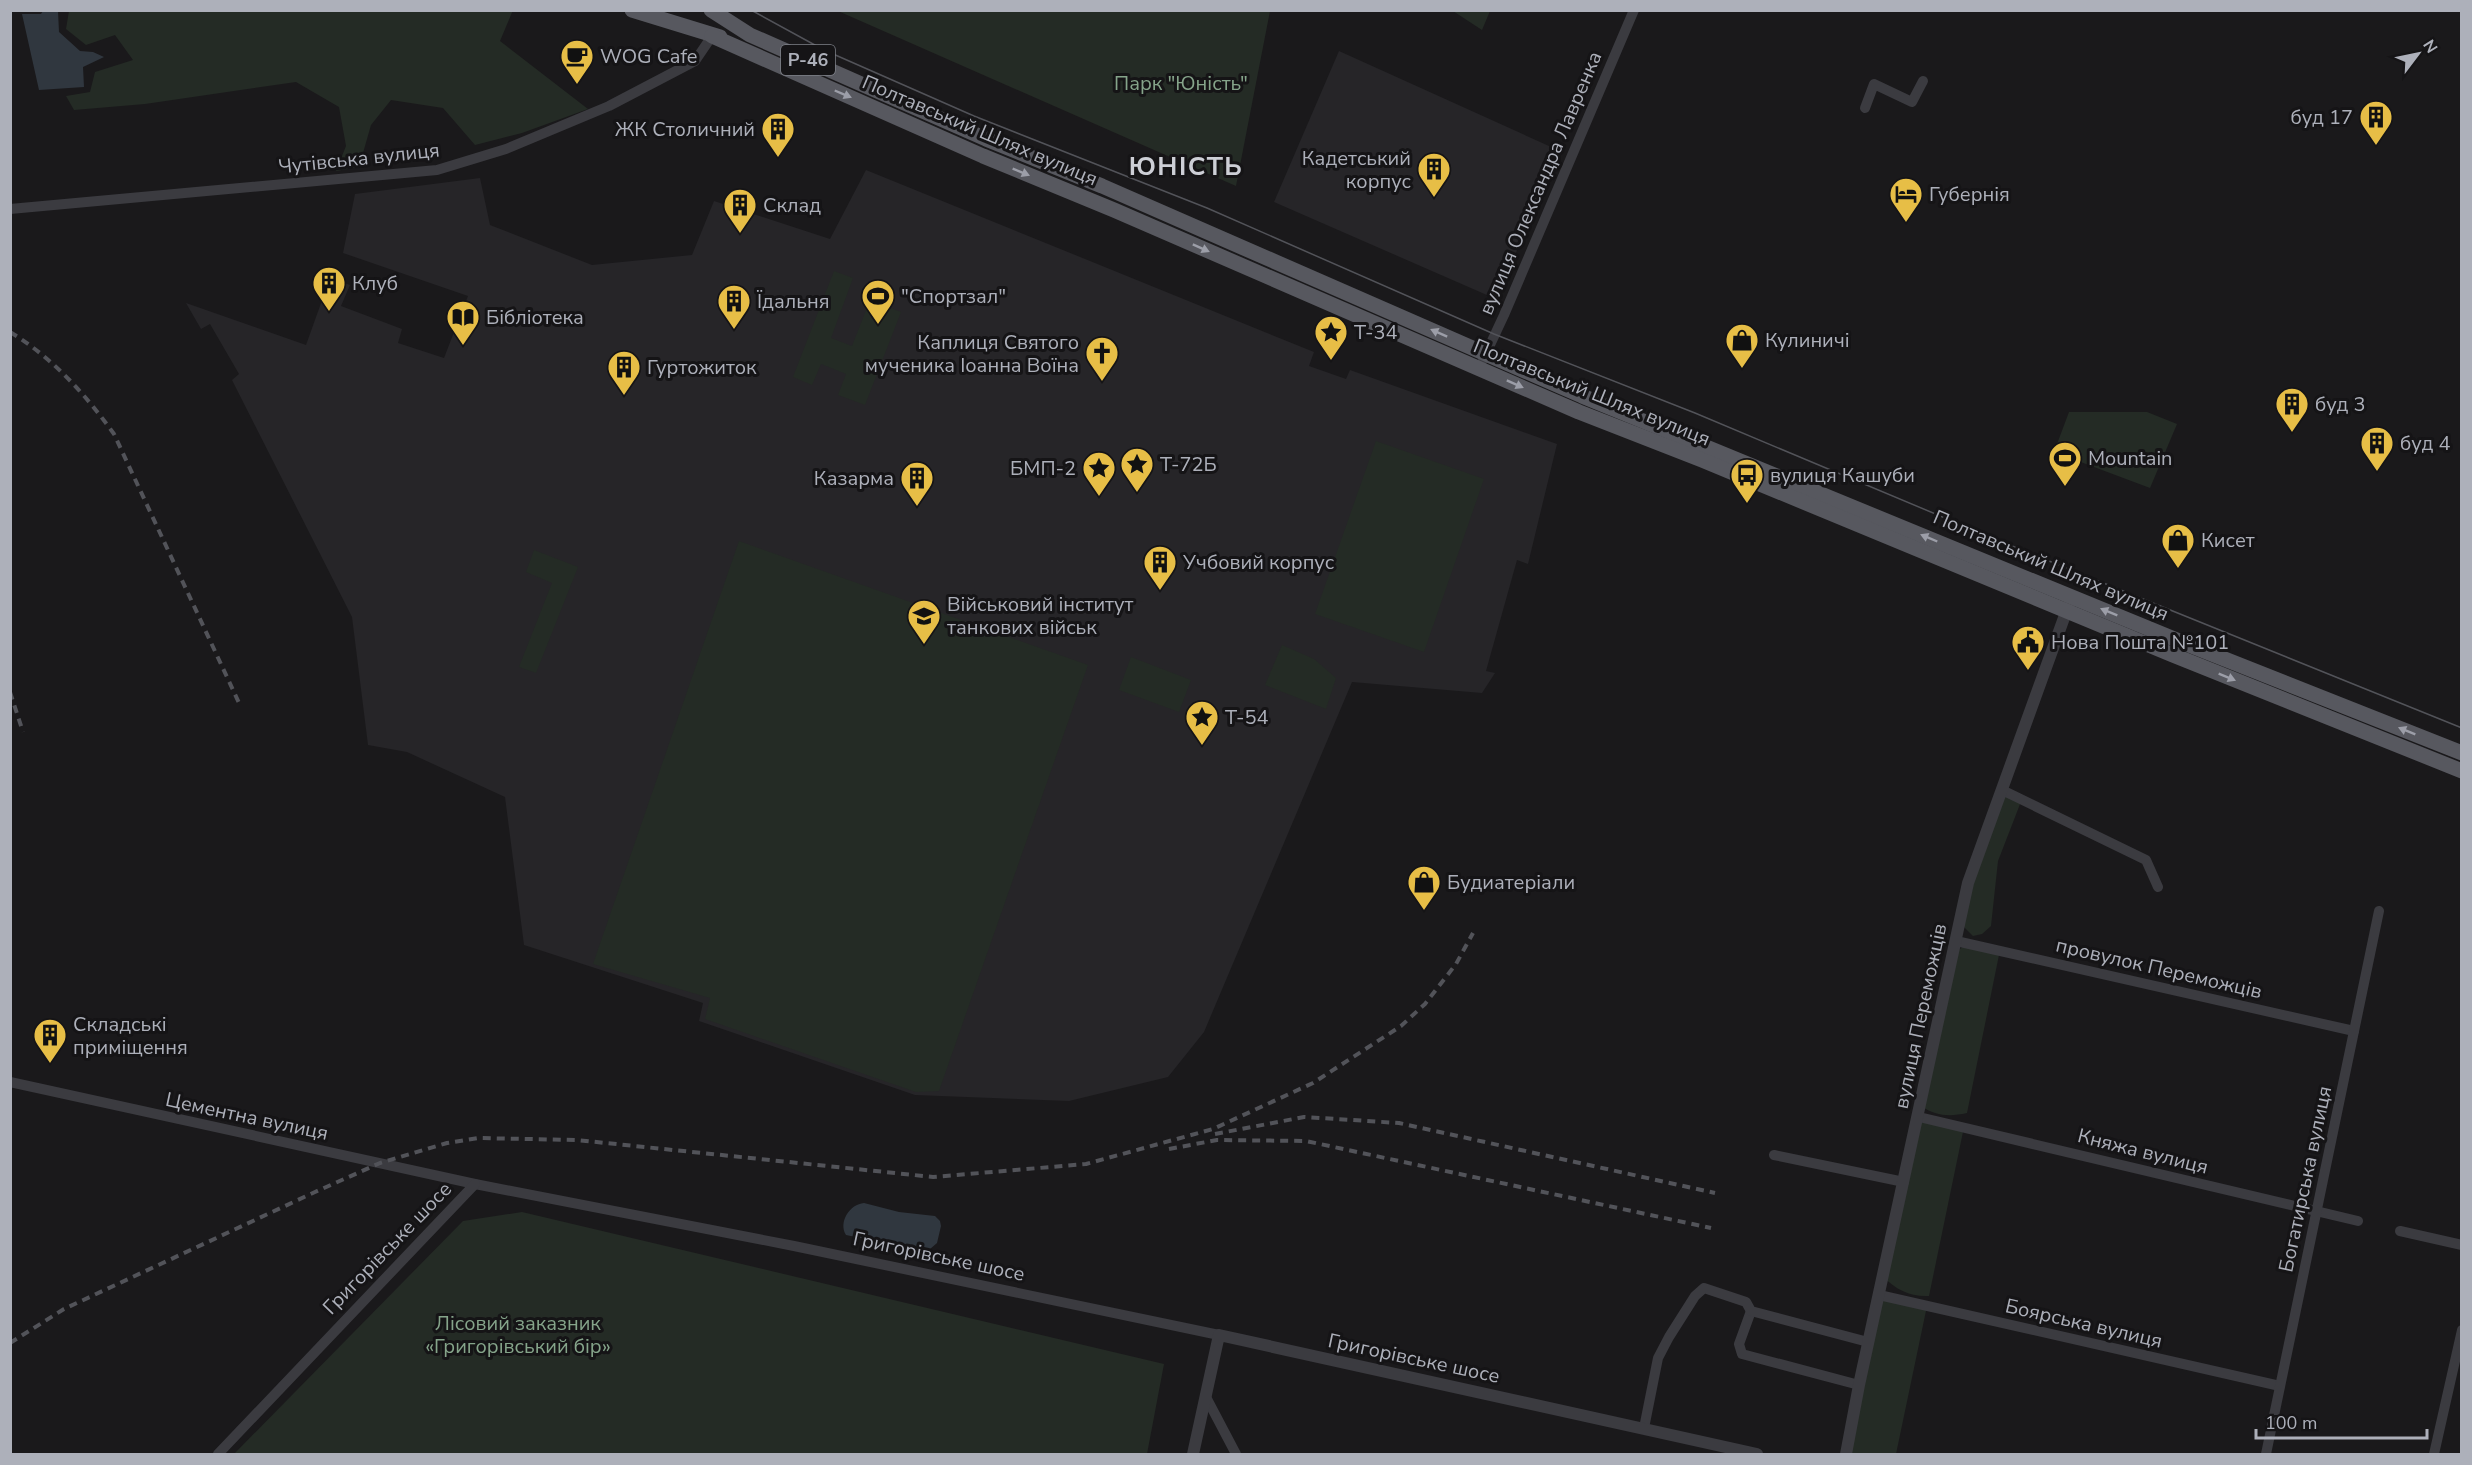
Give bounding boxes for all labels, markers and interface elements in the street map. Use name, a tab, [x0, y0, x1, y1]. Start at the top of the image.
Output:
north arrow	[2388, 24, 2448, 84]
text: N	[2417, 36, 2442, 57]
cafe icon: WOG Cafe	[559, 38, 595, 85]
place label: WOG Cafe	[600, 43, 697, 70]
road number: Р-46	[781, 45, 835, 75]
street label: вулиця Олександра Лавренка	[1473, 47, 1608, 319]
street label: Полтавський Шлях вулиця	[858, 69, 1102, 192]
park label: Парк "Юність"	[1114, 70, 1248, 97]
one-way arrow	[834, 89, 852, 99]
building icon: буд 17	[2358, 99, 2394, 146]
place label: буд 17	[2291, 104, 2353, 131]
building icon: ЖК Столичний	[760, 111, 796, 158]
place label: ЖК Столичний	[615, 116, 755, 143]
street label: Чутівська вулиця	[277, 137, 441, 180]
place label: Кадетський корпус	[1302, 145, 1411, 195]
district label: ЮНІСТЬ	[1129, 149, 1243, 184]
building icon: Кадетський корпус	[1416, 151, 1452, 198]
one-way arrow	[1013, 167, 1031, 177]
hotel icon: Губернія	[1888, 176, 1924, 223]
place label: Губернія	[1929, 181, 2010, 208]
building icon: Склад	[722, 187, 758, 234]
place label: Склад	[763, 192, 821, 219]
one-way arrow	[1192, 244, 1209, 253]
building icon: Клуб	[311, 265, 347, 312]
place label: Клуб	[352, 270, 398, 297]
sports icon: "Спортзал"	[860, 278, 896, 325]
building icon: Їдальня	[716, 283, 752, 330]
place label: "Спортзал"	[901, 283, 1006, 310]
place label: Їдальня	[756, 288, 829, 315]
library icon: Бібліотека	[445, 299, 481, 346]
place label: Бібліотека	[486, 304, 584, 331]
place icon: T-34	[1313, 314, 1349, 361]
place label: T-34	[1354, 319, 1398, 346]
shop icon: Кулиничі	[1724, 322, 1760, 369]
place label: Кулиничі	[1765, 327, 1850, 354]
one-way arrow	[1430, 328, 1448, 337]
place label: Каплиця Святого мученика Іоанна Воїна	[865, 329, 1079, 379]
street label: Полтавський Шлях вулиця	[1469, 332, 1714, 452]
church icon: Каплиця Святого мученика Іоанна Воїна	[1084, 335, 1120, 382]
building icon: Гуртожиток	[606, 349, 642, 396]
place label: Гуртожиток	[647, 354, 757, 381]
one-way arrow	[1506, 379, 1524, 389]
building icon: буд 3	[2274, 386, 2310, 433]
place label: буд 3	[2315, 391, 2365, 418]
building icon: буд 4	[2359, 425, 2395, 472]
place label: буд 4	[2400, 430, 2450, 457]
sports icon: Mountain	[2047, 440, 2083, 487]
place label: Mountain	[2088, 445, 2172, 472]
place icon: Т-72Б	[1119, 446, 1155, 493]
place icon: БМП-2	[1081, 450, 1117, 497]
place label: Т-72Б	[1160, 451, 1217, 478]
place label: БМП-2	[1010, 455, 1076, 482]
bus stop icon: вулиця Кашуби	[1729, 457, 1765, 504]
building icon: Казарма	[899, 460, 935, 507]
place label: вулиця Кашуби	[1770, 462, 1915, 489]
place label: Казарма	[814, 465, 894, 492]
street label: Полтавський Шлях вулиця	[1929, 504, 2173, 627]
shop icon: Кисет	[2160, 522, 2196, 569]
place label: Кисет	[2201, 527, 2255, 554]
one-way arrow	[1920, 533, 1938, 542]
building icon: Учбовий корпус	[1142, 544, 1178, 591]
place label: Учбовий корпус	[1182, 549, 1334, 576]
place label: Військовий інститут танкових військ	[947, 591, 1134, 641]
school or university icon: Військовий інститут танкових військ	[906, 598, 942, 645]
one-way arrow	[2100, 607, 2118, 616]
public building icon: Нова Пошта №101	[2010, 624, 2046, 671]
place label: Нова Пошта №101	[2051, 629, 2229, 656]
one-way arrow	[2218, 673, 2236, 682]
place icon: Т-54	[1184, 699, 1220, 746]
place label: Т-54	[1225, 704, 1269, 731]
one-way arrow	[2398, 726, 2416, 735]
shop icon: Будиатеріали	[1406, 864, 1442, 911]
place label: Будиатеріали	[1447, 869, 1575, 896]
street label: вулиця Переможців	[1888, 921, 1953, 1111]
street label: провулок Переможців	[2053, 932, 2265, 1005]
place label: Складські приміщення	[73, 1011, 188, 1061]
building icon: Складські приміщення	[32, 1017, 68, 1064]
street label: Богатирська вулиця	[2273, 1083, 2338, 1275]
street label: Цементна вулиця	[163, 1086, 331, 1147]
street label: Княжа вулиця	[2075, 1122, 2211, 1181]
street label: Григорівське шосе	[317, 1176, 458, 1321]
street label: Григорівське шосе	[851, 1225, 1027, 1288]
street label: Боярська вулиця	[2003, 1292, 2165, 1355]
park label: Лісовий заказник «Григорівський бір»	[425, 1310, 611, 1360]
street label: Григорівське шосе	[1326, 1327, 1502, 1390]
scale bar	[2256, 1402, 2427, 1440]
text: 100 m	[2265, 1411, 2317, 1435]

